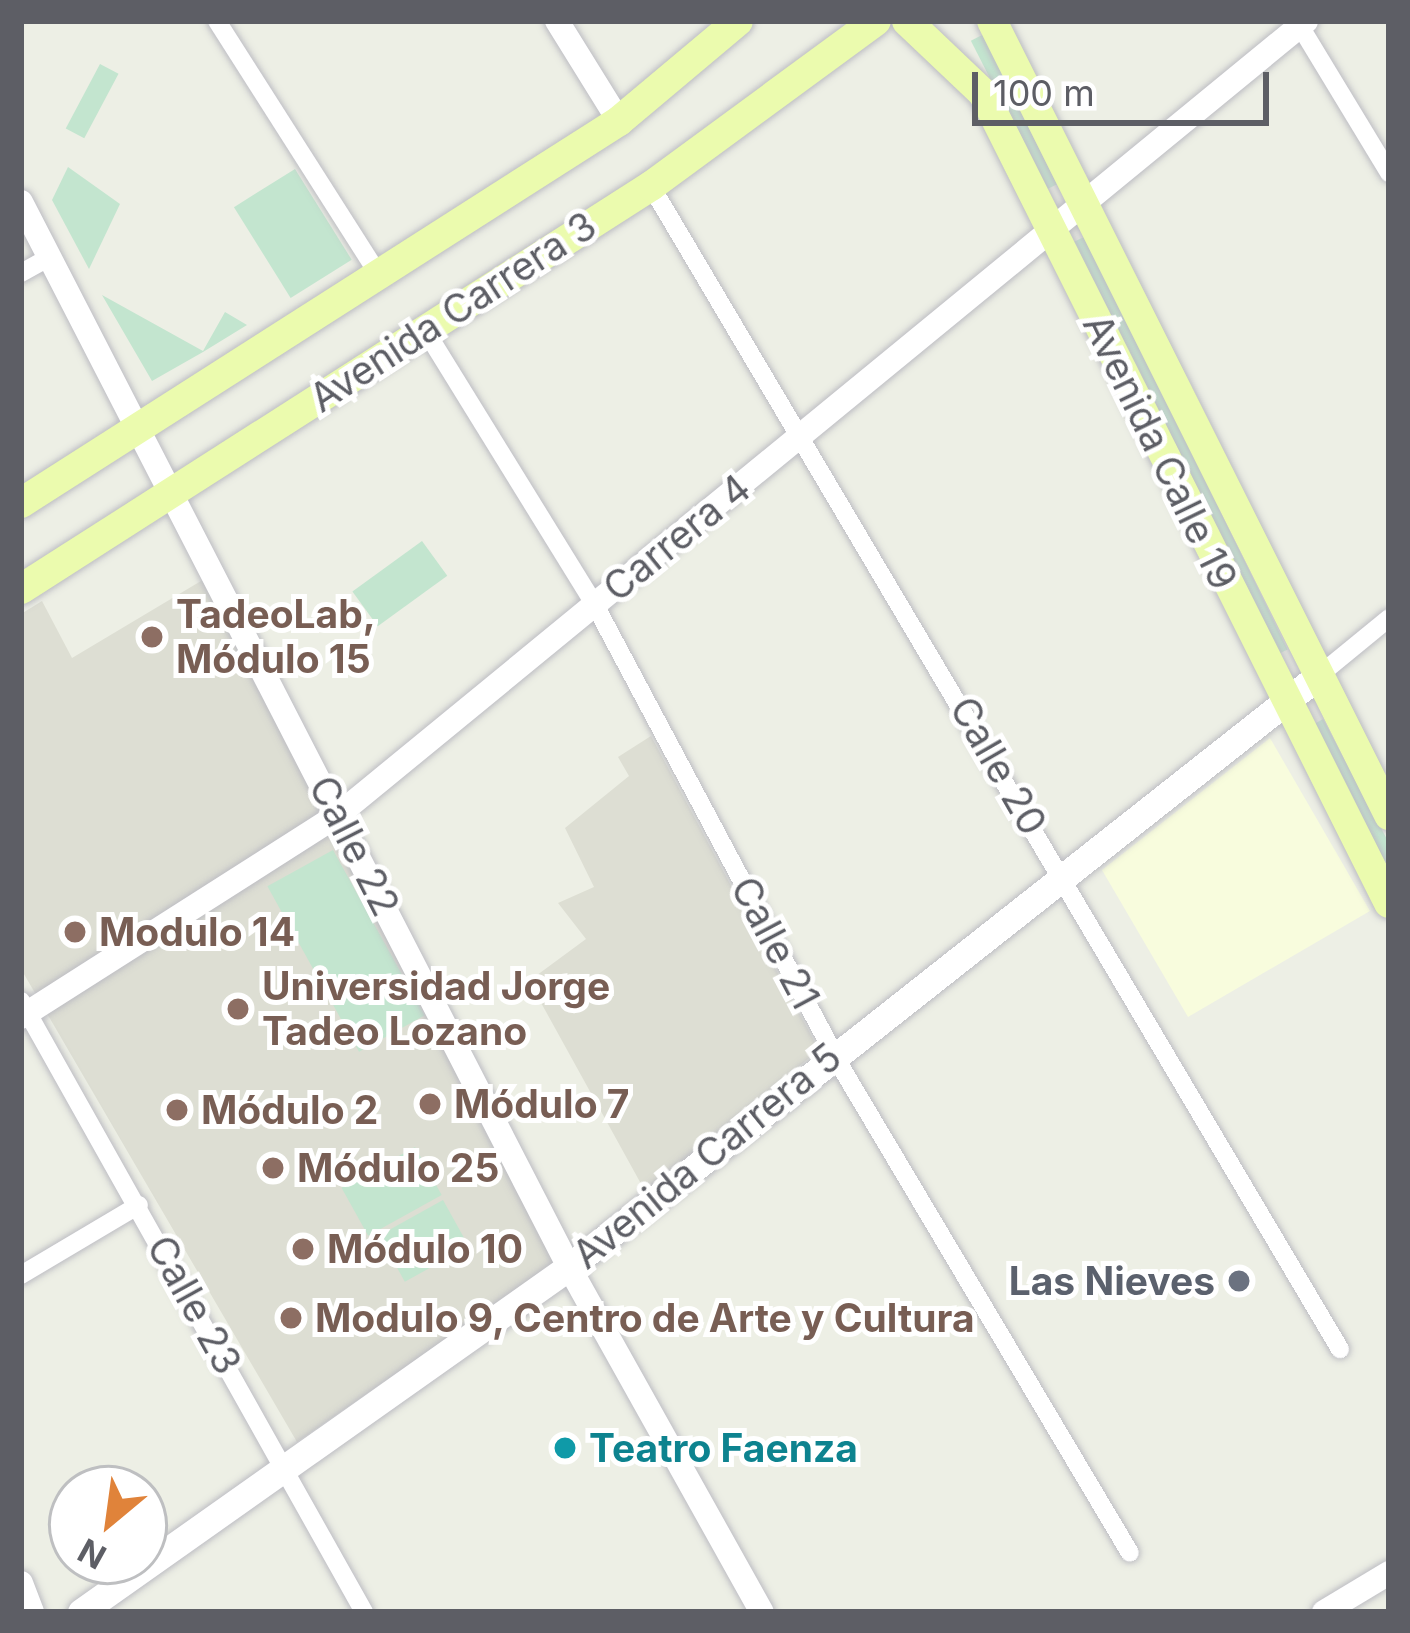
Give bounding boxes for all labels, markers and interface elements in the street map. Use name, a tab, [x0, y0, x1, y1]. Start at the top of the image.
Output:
scale bar	[978, 48, 1275, 122]
text: 100 m	[993, 71, 1095, 115]
street label: Avenida Carrera 3	[301, 202, 605, 422]
street label: Avenida Calle 19	[1073, 307, 1247, 597]
street label: Carrera 4	[594, 465, 760, 611]
place label: TadeoLab, Módulo 15	[176, 592, 376, 683]
marker: TadeoLab, Módulo 15	[139, 624, 165, 650]
street label: Calle 20	[940, 689, 1056, 843]
street label: Calle 22	[299, 768, 409, 924]
street label: Calle 21	[721, 869, 829, 1017]
place label: Modulo 14	[99, 909, 295, 955]
marker: Modulo 14	[62, 919, 88, 945]
place label: Universidad Jorge Tadeo Lozano	[262, 964, 610, 1055]
marker: Universidad Jorge Tadeo Lozano	[225, 996, 251, 1022]
street label: Avenida Carrera 5	[564, 1034, 850, 1278]
place label: Módulo 7	[454, 1081, 630, 1127]
place label: Módulo 2	[201, 1087, 378, 1133]
marker: Módulo 7	[417, 1091, 443, 1117]
marker: Módulo 2	[164, 1097, 190, 1123]
place label: Módulo 25	[297, 1145, 499, 1191]
marker: Módulo 25	[260, 1155, 286, 1181]
place label: Módulo 10	[327, 1226, 523, 1272]
street label: Calle 23	[137, 1228, 251, 1382]
marker: Módulo 10	[290, 1236, 316, 1262]
place label: Las Nieves	[1009, 1258, 1215, 1304]
marker: Las Nieves	[1226, 1268, 1252, 1294]
place label: Modulo 9, Centro de Arte y Cultura	[315, 1295, 976, 1341]
marker: Modulo 9, Centro de Arte y Cultura	[278, 1305, 304, 1331]
place label: Teatro Faenza	[589, 1425, 858, 1471]
marker: Teatro Faenza	[552, 1435, 578, 1461]
north arrow	[48, 1465, 168, 1585]
text: N	[71, 1530, 113, 1577]

